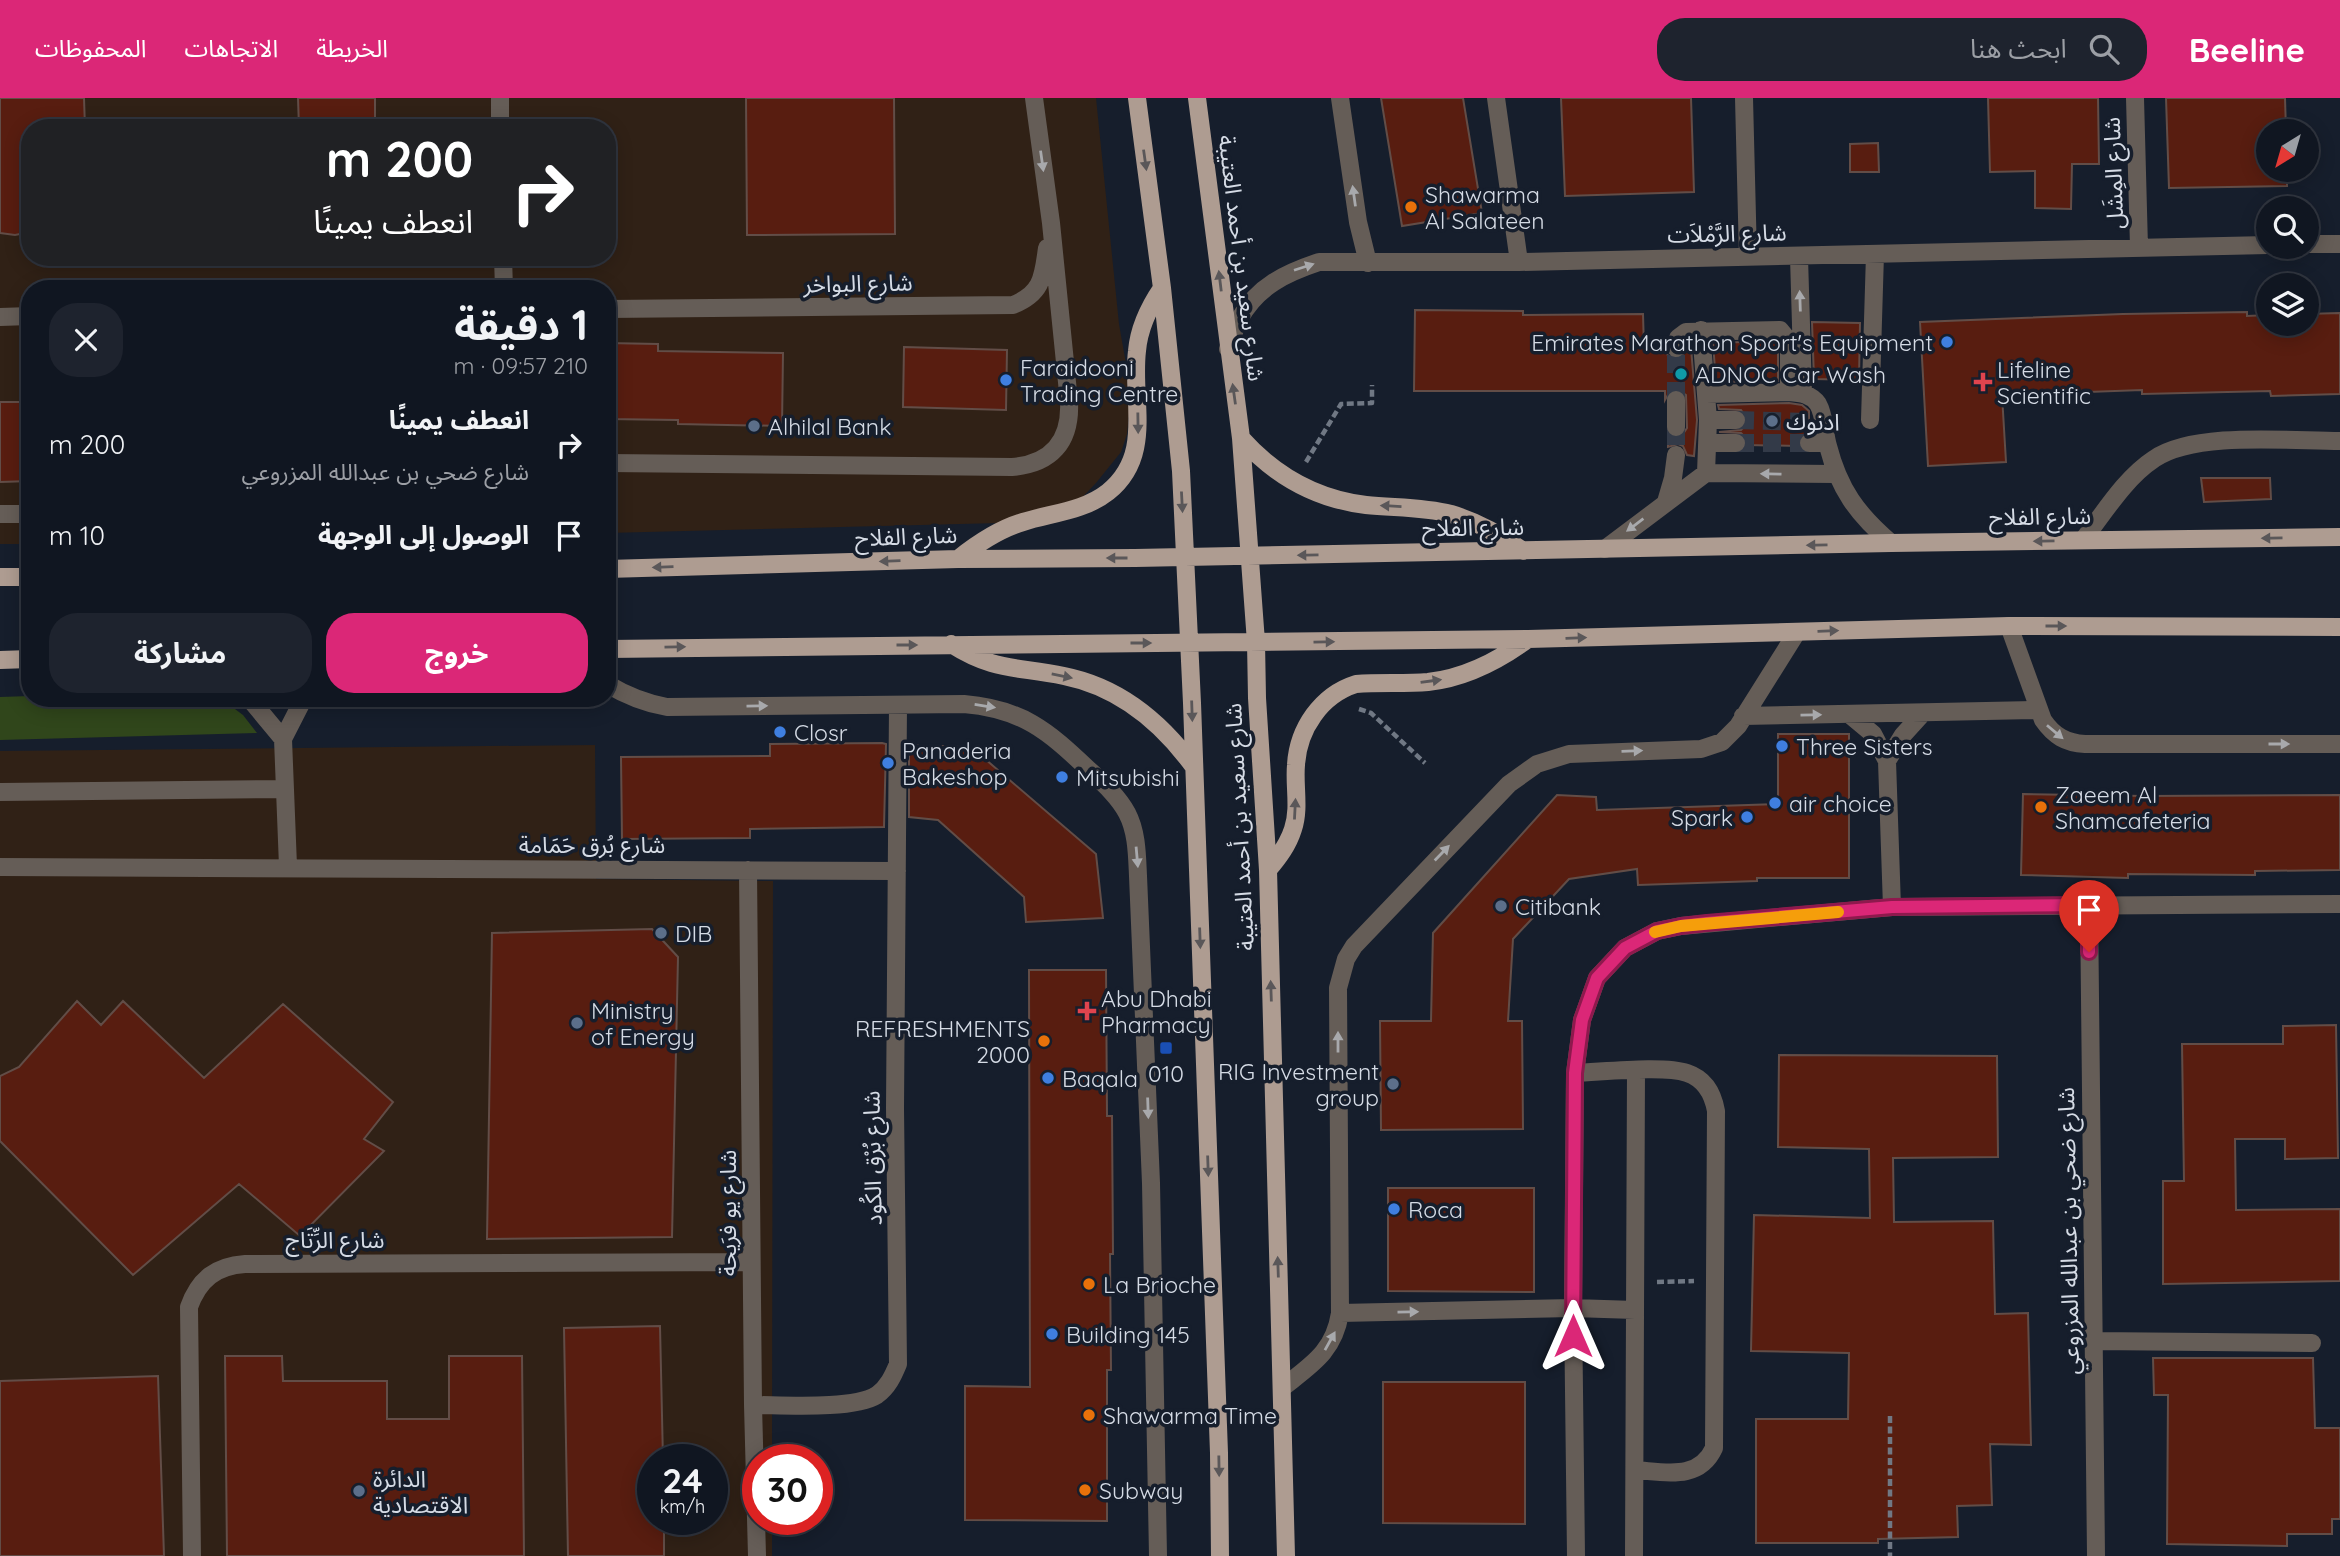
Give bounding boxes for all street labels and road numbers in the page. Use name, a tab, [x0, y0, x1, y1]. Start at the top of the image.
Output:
street label: شارع المِشَل	[2097, 116, 2132, 230]
street label: شارع سعيد بن أحمد العتيبة	[1210, 133, 1271, 383]
street label: شارع الرَّمْلاَت	[1667, 217, 1787, 252]
street label: شارع البواخر	[802, 268, 913, 301]
street label: شارع الفلاح	[1989, 501, 2092, 534]
street label: شارع الفلاح	[1422, 512, 1525, 545]
street label: شارع الفلاح	[854, 520, 958, 555]
street label: شارع سعيد بن أحمد العتيبة	[1218, 702, 1263, 952]
street label: شارع بُرق حَمَامة	[519, 830, 665, 862]
street label: شارع ضحي بن عبدالله المزروعي	[2051, 1087, 2088, 1375]
street label: شارع بُرْق الكُود	[856, 1090, 891, 1226]
street label: شارع يو فرَيحة	[713, 1150, 745, 1276]
street label: شارع الرِّتَاج	[285, 1225, 385, 1257]

